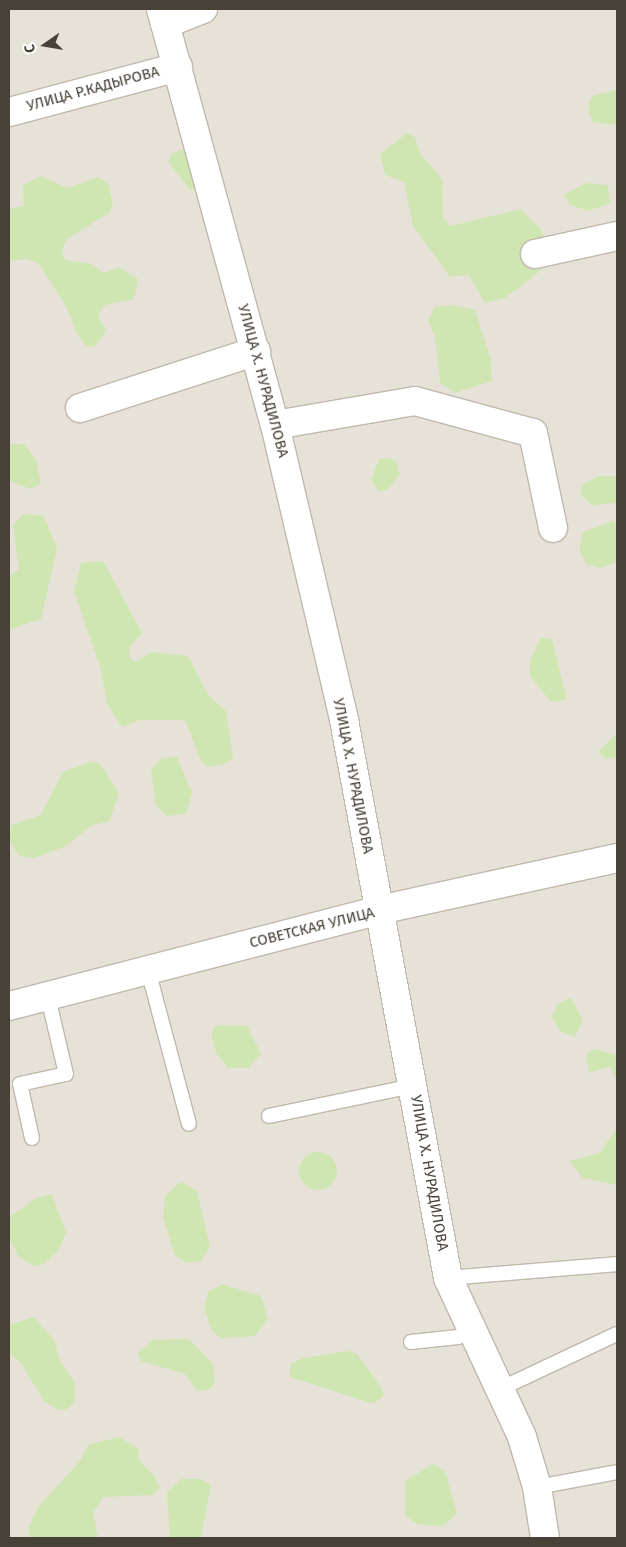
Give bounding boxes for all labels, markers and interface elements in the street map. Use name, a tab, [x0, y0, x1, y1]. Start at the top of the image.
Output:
north arrow	[20, 20, 70, 70]
text: С	[21, 43, 39, 54]
street label: УЛИЦА Р.КАДЫРОВА	[25, 63, 161, 115]
street label: УЛИЦА Х. НУРАДИЛОВА	[234, 302, 292, 460]
street label: УЛИЦА Х. НУРАДИЛОВА	[329, 697, 377, 855]
street label: СОВЕТСКАЯ УЛИЦА	[248, 904, 376, 952]
street label: УЛИЦА Х. НУРАДИЛОВА	[406, 1094, 452, 1252]

